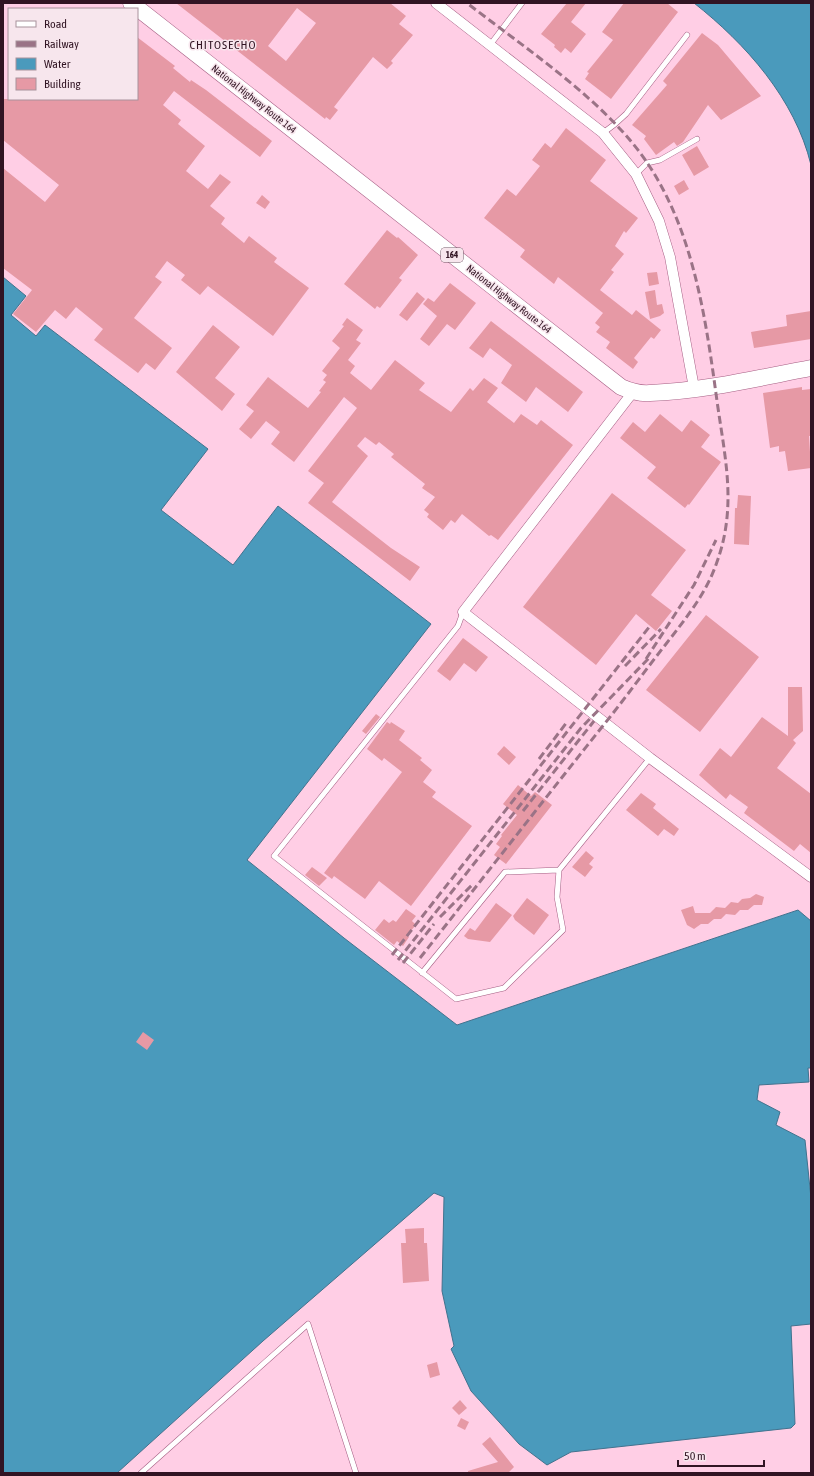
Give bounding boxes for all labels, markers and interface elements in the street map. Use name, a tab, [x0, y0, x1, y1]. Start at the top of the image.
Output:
legend	[8, 8, 138, 100]
text: Road	[44, 17, 67, 31]
text: Railway	[44, 37, 79, 51]
district label: CHITOSECHO	[189, 38, 257, 52]
text: Water	[44, 57, 71, 71]
street label: National Highway Route 164	[209, 62, 299, 136]
text: Building	[44, 77, 82, 91]
road number: 164	[441, 248, 463, 262]
street label: National Highway Route 164	[464, 262, 554, 336]
scale bar	[678, 1442, 764, 1468]
text: 50 m	[684, 1449, 706, 1463]

